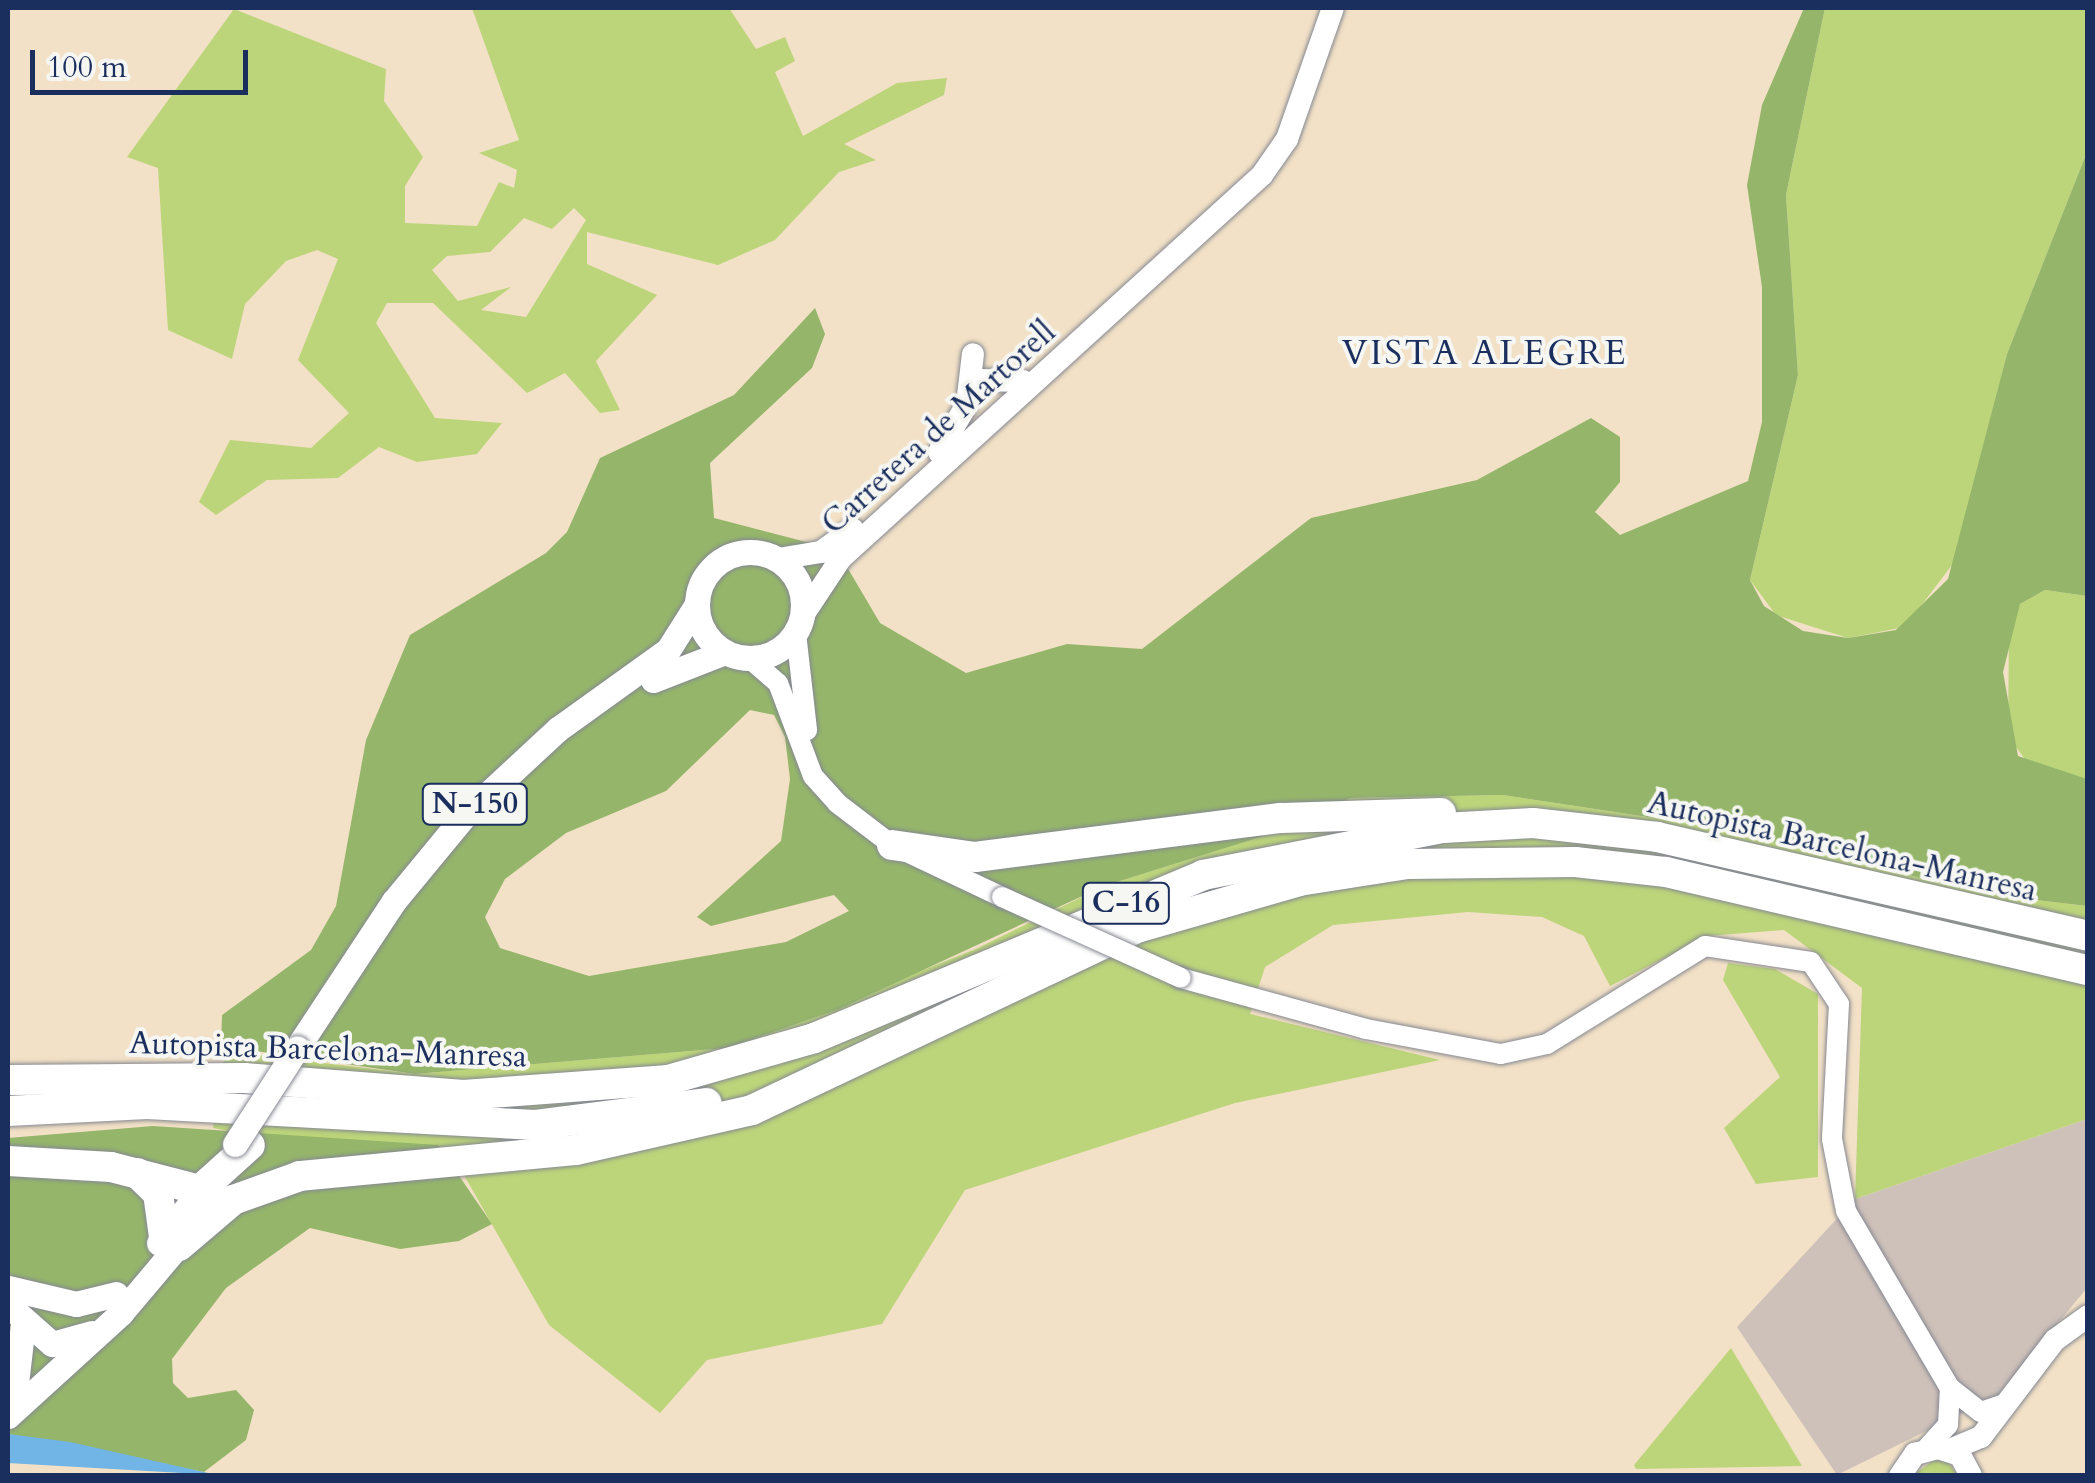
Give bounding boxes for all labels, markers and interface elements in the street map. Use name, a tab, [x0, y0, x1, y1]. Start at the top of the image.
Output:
scale bar	[35, 30, 252, 92]
text: 100 m	[47, 47, 127, 88]
street label: Carretera de Martorell	[814, 313, 1064, 543]
district label: VISTA ALEGRE	[1342, 332, 1628, 374]
road number: N-150	[420, 779, 530, 829]
street label: Autopista Barcelona-Manresa	[1644, 784, 2040, 910]
road number: C-16	[1081, 878, 1171, 928]
street label: Autopista Barcelona-Manresa	[128, 1024, 528, 1076]

